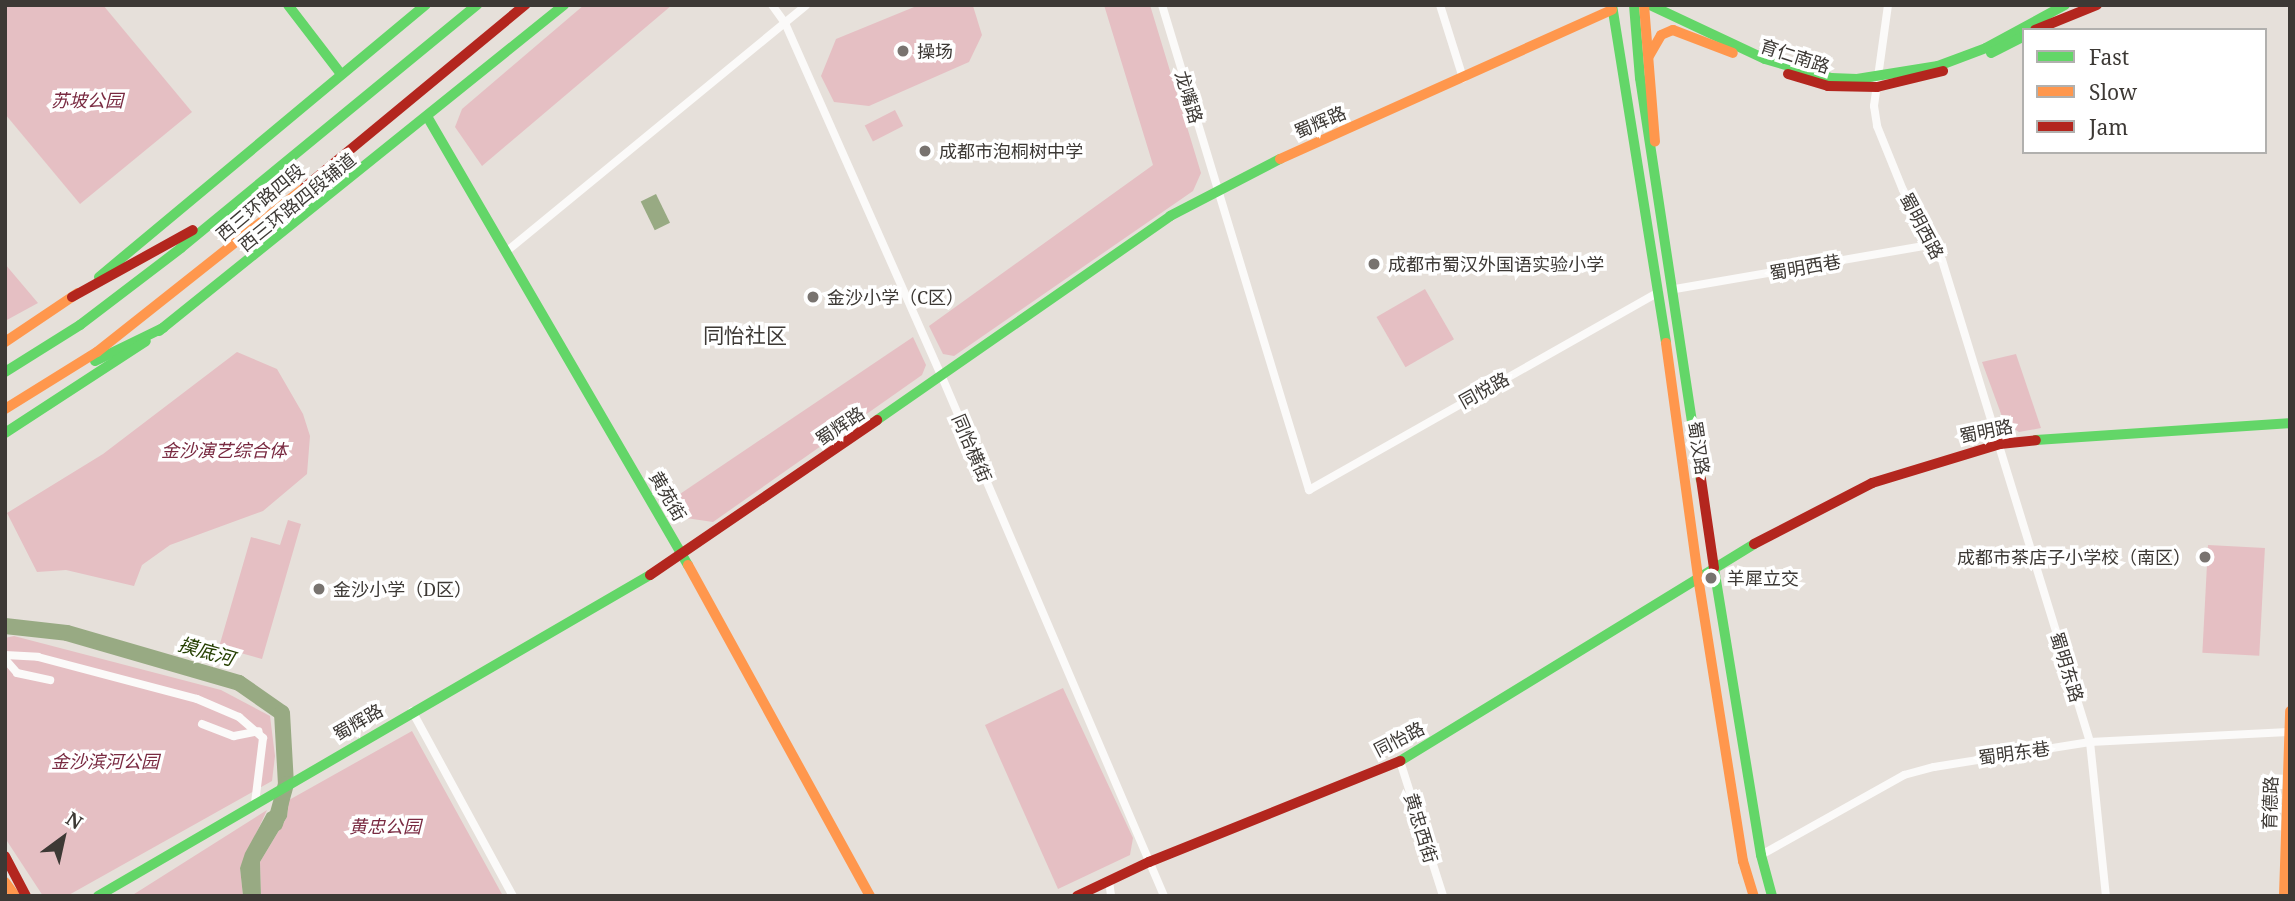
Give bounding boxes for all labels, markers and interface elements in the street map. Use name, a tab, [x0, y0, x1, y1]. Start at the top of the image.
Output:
legend	[2022, 28, 2267, 154]
street label: 育仁南路	[1757, 35, 1833, 77]
place label: 操场	[917, 40, 953, 62]
marker: 操场	[895, 43, 911, 59]
text: Fast	[2089, 43, 2129, 71]
street label: 龙嘴路	[1171, 68, 1207, 126]
text: Slow	[2089, 78, 2137, 106]
park label: 苏坡公园	[51, 89, 123, 111]
street label: 蜀辉路	[1291, 102, 1349, 142]
text: Jam	[2089, 113, 2128, 141]
place label: 成都市泡桐树中学	[939, 140, 1083, 162]
marker: 成都市泡桐树中学	[917, 143, 933, 159]
street label: 西三环路四段辅道	[234, 148, 360, 256]
street label: 西三环路四段	[212, 159, 308, 245]
street label: 蜀明西路	[1896, 189, 1948, 263]
street label: 蜀明西巷	[1768, 250, 1842, 284]
place label: 成都市蜀汉外国语实验小学	[1388, 253, 1604, 275]
marker: 成都市蜀汉外国语实验小学	[1366, 256, 1382, 272]
place label: 金沙小学（C区）	[827, 286, 964, 308]
marker: 金沙小学（C区）	[805, 289, 821, 305]
district label: 同怡社区	[703, 322, 787, 348]
street label: 同悦路	[1455, 367, 1513, 413]
street label: 蜀辉路	[812, 402, 868, 450]
street label: 同怡横街	[948, 411, 996, 485]
street label: 蜀明路	[1957, 415, 2015, 447]
street label: 蜀汉路	[1684, 420, 1714, 476]
park label: 金沙演艺综合体	[161, 439, 287, 461]
street label: 黄苑街	[645, 467, 691, 525]
place label: 成都市茶店子小学校（南区）	[1957, 546, 2191, 568]
marker: 成都市茶店子小学校（南区）	[2197, 549, 2213, 565]
place label: 羊犀立交	[1727, 567, 1799, 589]
marker: 羊犀立交	[1701, 568, 1721, 588]
place label: 金沙小学（D区）	[333, 578, 472, 600]
marker: 金沙小学（D区）	[311, 581, 327, 597]
street label: 蜀明东路	[2046, 629, 2088, 705]
water label: 摸底河	[175, 633, 237, 671]
street label: 蜀辉路	[329, 699, 387, 745]
street label: 同怡路	[1370, 717, 1428, 761]
street label: 蜀明东巷	[1977, 737, 2051, 769]
park label: 金沙滨河公园	[51, 750, 159, 772]
street label: 育德路	[2258, 776, 2282, 830]
street label: 黄忠西街	[1400, 790, 1442, 866]
north arrow	[28, 803, 98, 873]
text: N	[61, 805, 88, 835]
park label: 黄忠公园	[349, 815, 421, 837]

